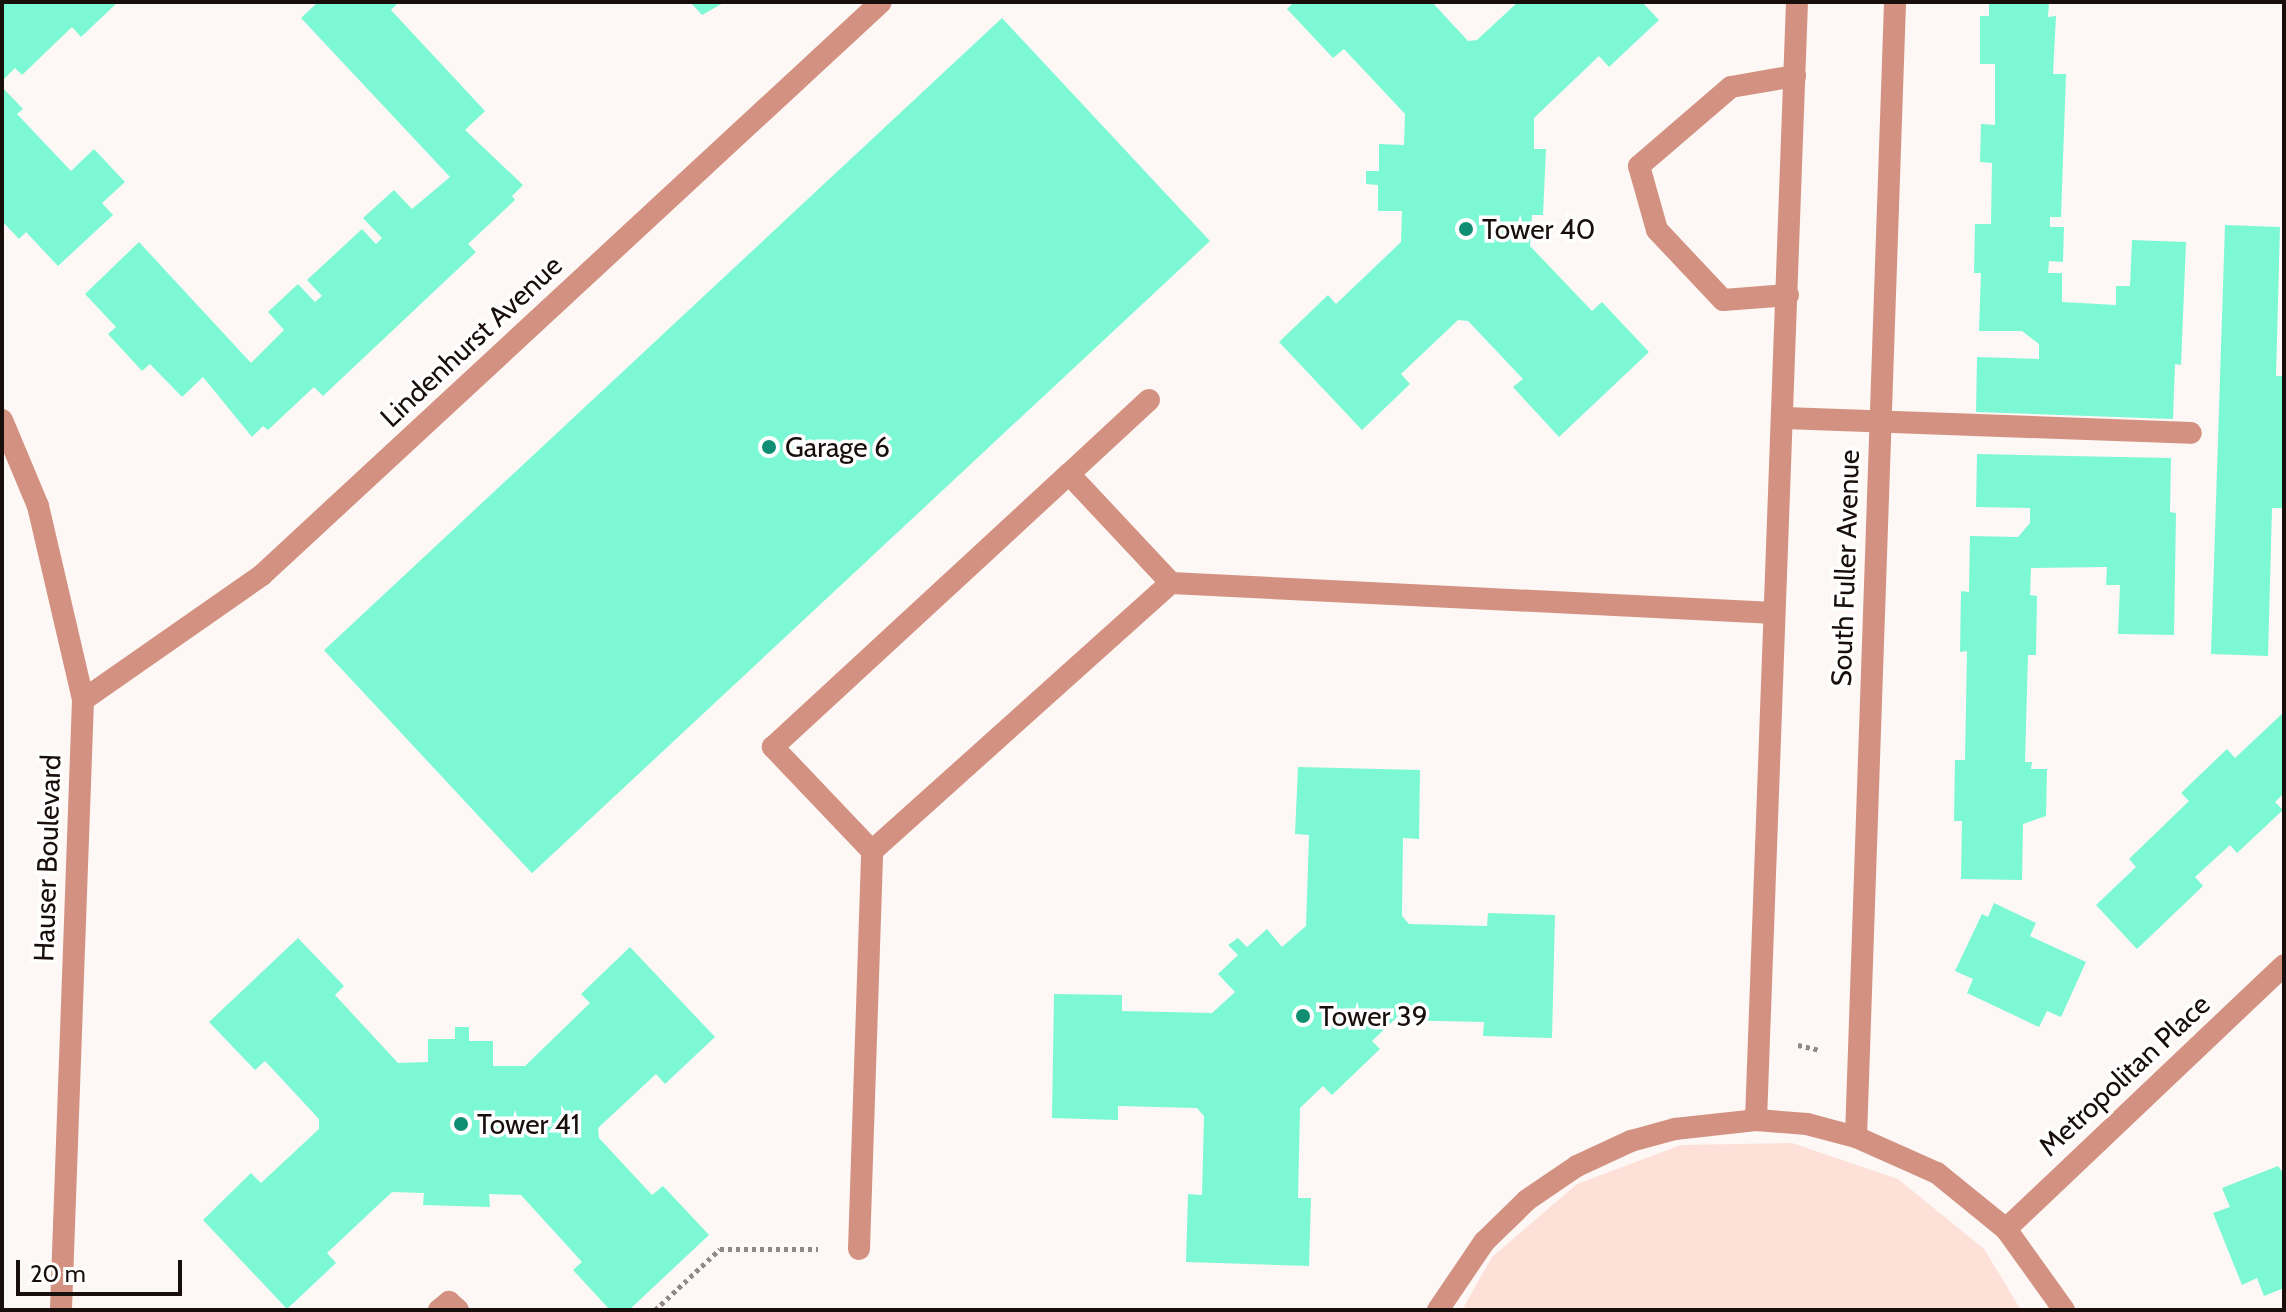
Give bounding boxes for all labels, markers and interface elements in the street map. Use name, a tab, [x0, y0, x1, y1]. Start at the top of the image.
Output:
place label: Tower 40	[1482, 212, 1595, 246]
marker: Tower 40	[1457, 220, 1475, 238]
street label: Lindenhurst Avenue	[373, 248, 569, 434]
place label: Garage 6	[785, 430, 890, 464]
marker: Garage 6	[760, 438, 778, 456]
street label: South Fuller Avenue	[1824, 449, 1866, 687]
street label: Hauser Boulevard	[27, 754, 67, 962]
street label: Metropolitan Place	[2032, 987, 2216, 1163]
place label: Tower 39	[1319, 999, 1428, 1033]
marker: Tower 39	[1294, 1007, 1312, 1025]
place label: Tower 41	[477, 1107, 580, 1141]
marker: Tower 41	[452, 1115, 470, 1133]
scale bar	[20, 1244, 186, 1294]
text: 20 m	[30, 1259, 86, 1288]

